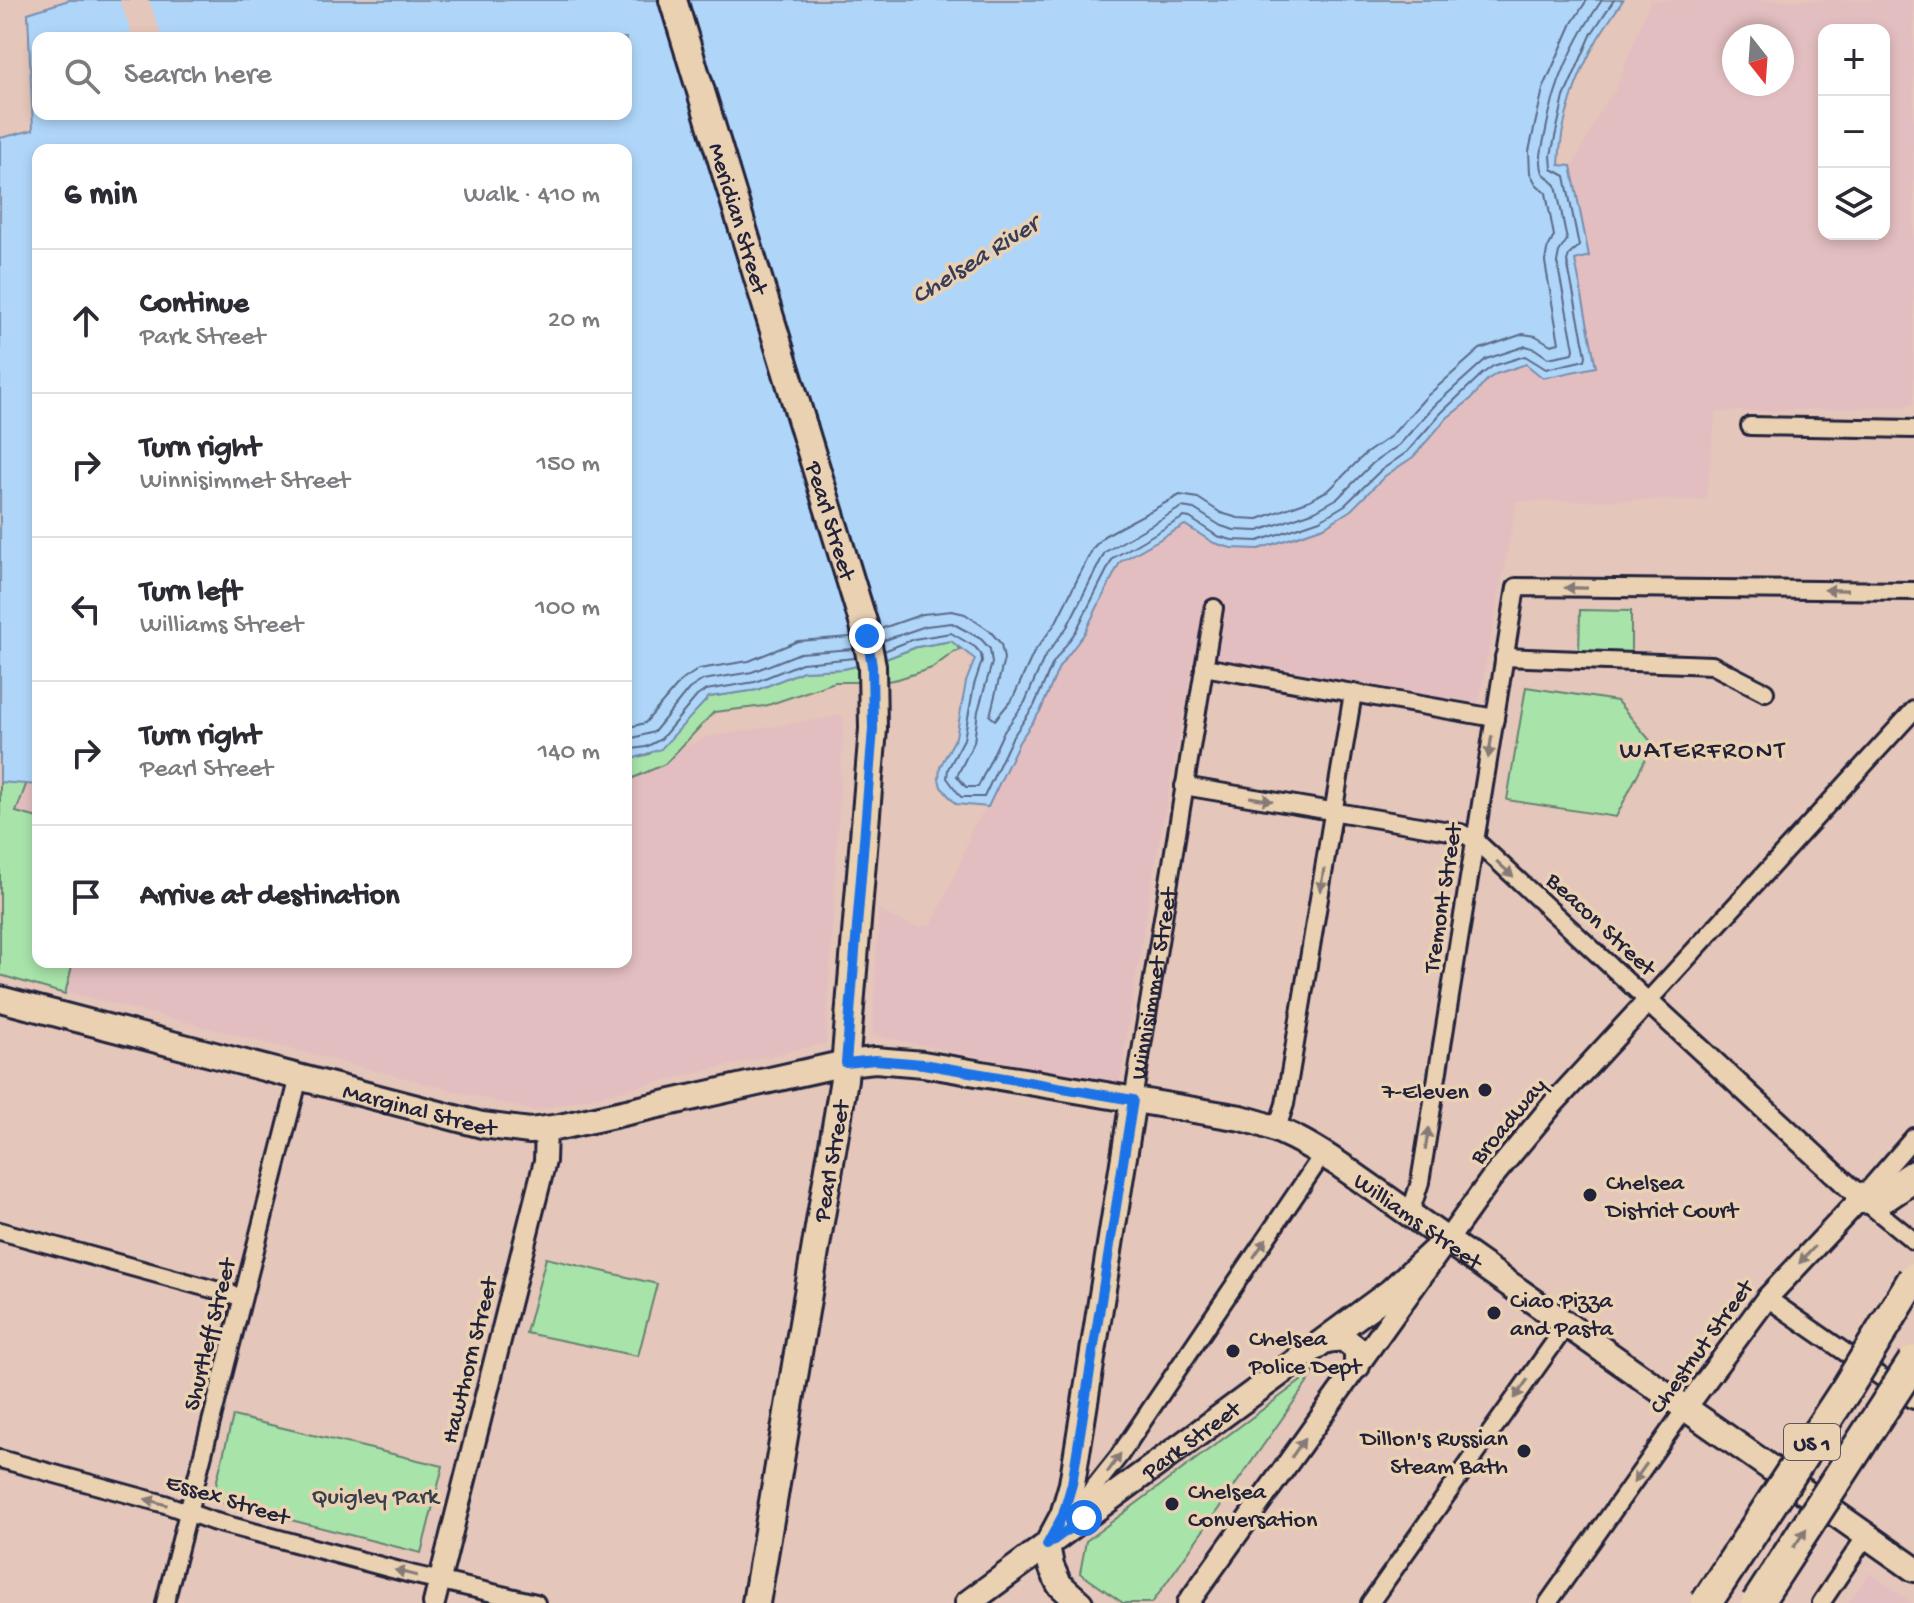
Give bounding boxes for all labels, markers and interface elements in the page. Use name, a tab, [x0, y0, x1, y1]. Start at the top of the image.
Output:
north arrow	[1722, 24, 1794, 96]
map controls	[1818, 24, 1890, 240]
button: +	[1818, 24, 1890, 96]
search box	[32, 32, 632, 120]
icon: search	[60, 54, 104, 98]
text: Search here	[124, 59, 272, 94]
button: −	[1818, 96, 1890, 168]
street label: Meridian Street	[700, 140, 774, 300]
button: layers	[1818, 168, 1890, 240]
text: 6 min	[64, 176, 137, 216]
text: Walk · 410 m	[463, 181, 600, 212]
water label: Chelsea River	[907, 208, 1050, 313]
text: Continue	[140, 288, 249, 323]
icon: ahead	[64, 299, 108, 343]
text: 20 m	[548, 306, 600, 337]
text: Park Street	[140, 323, 265, 354]
text: Turn right	[140, 432, 260, 467]
icon: right	[64, 443, 108, 487]
text: 150 m	[536, 450, 600, 481]
street label: Pearl Street	[797, 458, 861, 586]
text: Winnisimmet Street	[140, 467, 350, 498]
text: Turn left	[140, 576, 241, 611]
one-way arrow	[1563, 581, 1588, 594]
one-way arrow	[1823, 584, 1848, 596]
icon: left	[64, 587, 108, 631]
text: 100 m	[535, 594, 600, 625]
text: Williams Street	[140, 611, 303, 642]
route end	[849, 618, 885, 654]
text: Turn right	[140, 720, 260, 755]
icon: right	[64, 731, 108, 775]
one-way arrow	[1483, 735, 1496, 760]
district label: WATERFRONT	[1620, 737, 1786, 768]
text: 140 m	[538, 738, 600, 769]
text: Pearl Street	[140, 755, 273, 786]
one-way arrow	[1249, 794, 1274, 806]
street label: Tremont Street	[1418, 820, 1471, 977]
one-way arrow	[1496, 859, 1515, 877]
street label: Beacon Street	[1538, 867, 1662, 985]
one-way arrow	[1316, 868, 1328, 893]
icon: arrive	[64, 875, 108, 919]
text: Arrive at destination	[140, 880, 400, 915]
street label: Winnisimmet Street	[1126, 884, 1186, 1082]
street label: Broadway	[1464, 1073, 1554, 1172]
street label: Marginal Street	[339, 1078, 500, 1145]
place label: 7-Eleven	[1381, 1079, 1470, 1108]
marker: 7-Eleven	[1476, 1081, 1494, 1099]
street label: Pearl Street	[808, 1097, 859, 1225]
one-way arrow	[1421, 1126, 1434, 1151]
street label: Williams Street	[1347, 1168, 1488, 1280]
place label: Chelsea District Court	[1604, 1170, 1740, 1227]
marker: Chelsea District Court	[1581, 1186, 1599, 1204]
one-way arrow	[1252, 1237, 1267, 1258]
one-way arrow	[1798, 1245, 1816, 1264]
street label: Shurtleff Street	[179, 1254, 245, 1414]
street label: Hawthorn Street	[437, 1273, 507, 1447]
street label: Chestnut Street	[1644, 1273, 1763, 1421]
place label: Ciao Pizza and Pasta	[1510, 1288, 1614, 1345]
marker: Ciao Pizza and Pasta	[1485, 1304, 1503, 1322]
place label: Chelsea Police Dept	[1248, 1326, 1363, 1383]
marker: Chelsea Police Dept	[1224, 1342, 1242, 1360]
one-way arrow	[1514, 1379, 1529, 1400]
street label: Park Street	[1136, 1395, 1249, 1489]
road number: US 1	[1784, 1424, 1840, 1460]
place label: Dillon's Russian Steam Bath	[1359, 1426, 1509, 1483]
one-way arrow	[1290, 1437, 1306, 1459]
marker: Dillon's Russian Steam Bath	[1515, 1442, 1533, 1460]
one-way arrow	[1106, 1452, 1121, 1473]
one-way arrow	[1633, 1462, 1648, 1483]
street label: Essex Street	[162, 1469, 294, 1534]
place label: Chelsea Conversation	[1188, 1479, 1318, 1536]
park label: Quigley Park	[311, 1484, 441, 1513]
one-way arrow	[143, 1495, 167, 1508]
marker: Chelsea Conversation	[1163, 1495, 1181, 1513]
route start	[1066, 1500, 1102, 1536]
one-way arrow	[1793, 1528, 1808, 1549]
one-way arrow	[393, 1566, 418, 1578]

